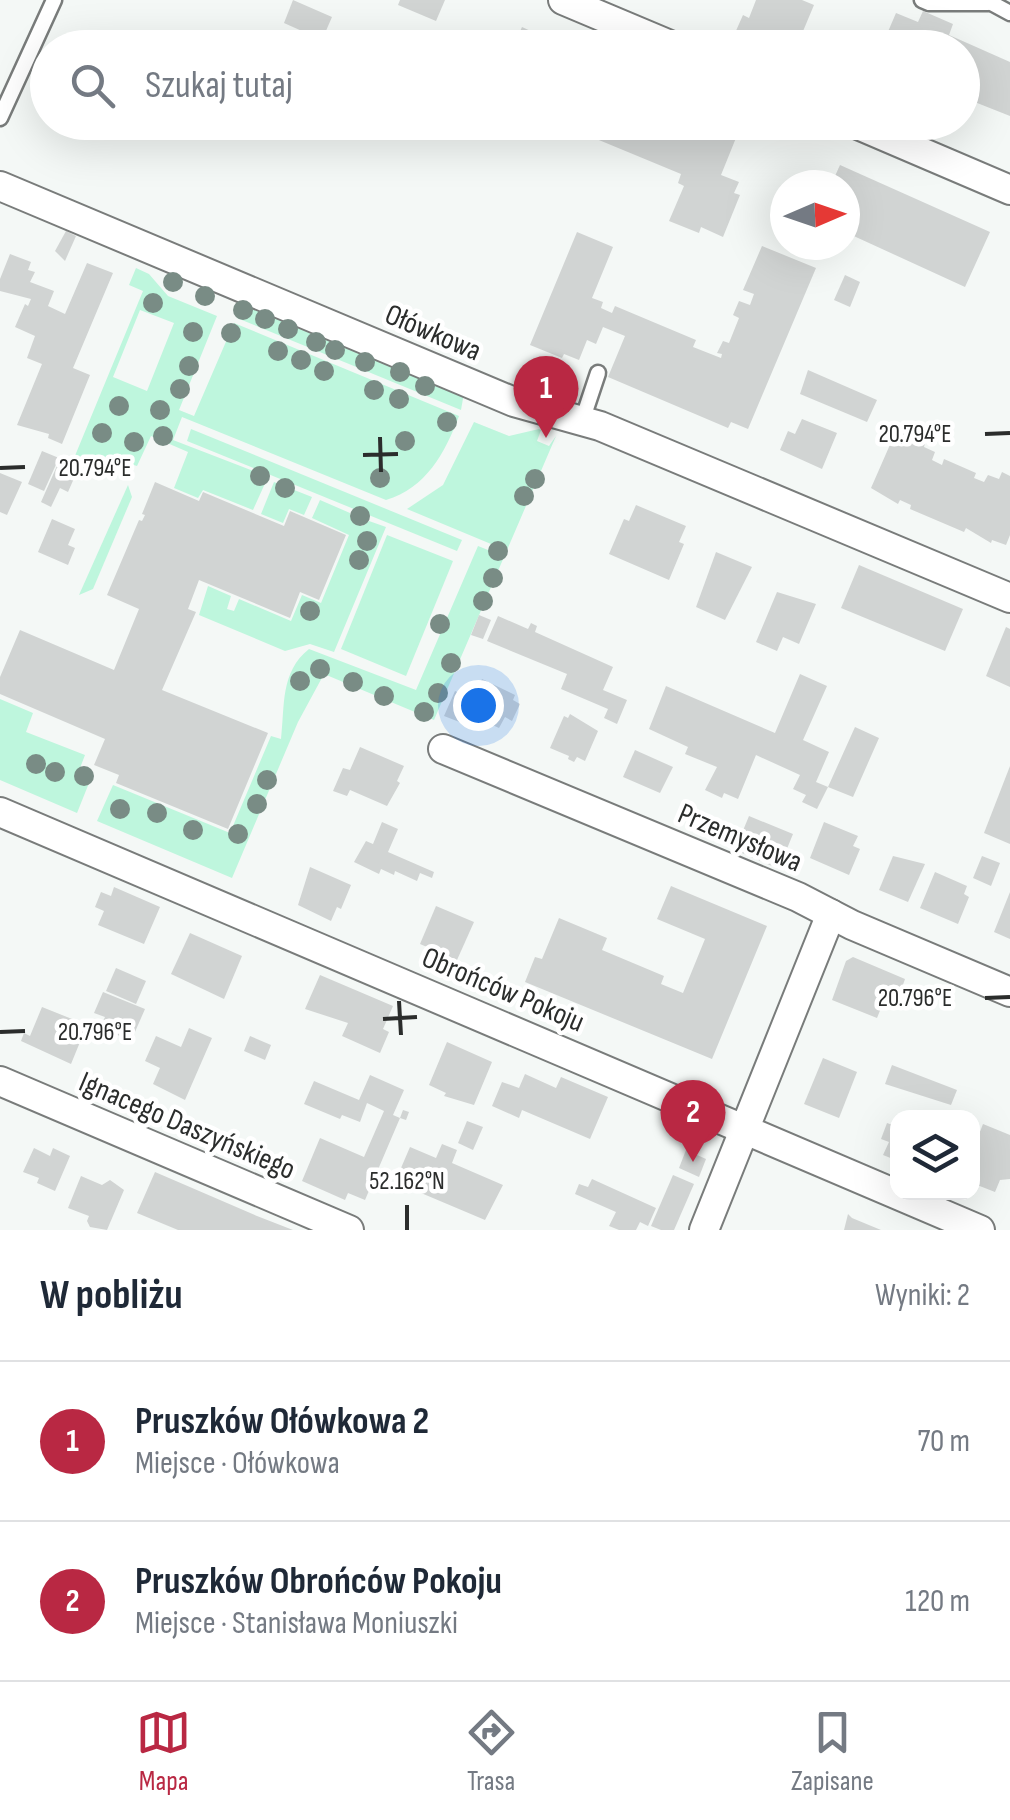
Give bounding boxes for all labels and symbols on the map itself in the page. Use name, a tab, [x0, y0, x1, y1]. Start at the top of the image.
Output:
north arrow	[770, 170, 860, 260]
street label: Ołówkowa	[380, 297, 486, 369]
pin: 1	[514, 356, 578, 438]
text: 20.794°E	[879, 419, 951, 450]
text: 20.794°E	[59, 453, 131, 484]
your location	[453, 680, 504, 731]
street label: Przemysłowa	[673, 796, 807, 880]
street label: Obrońców Pokoju	[416, 940, 590, 1040]
text: 20.796°E	[878, 983, 952, 1014]
text: 20.796°E	[58, 1017, 132, 1048]
street label: Ignacego Daszyńskiego	[73, 1064, 301, 1188]
pin: 2	[660, 1080, 726, 1162]
text: 52.162°N	[369, 1166, 445, 1197]

